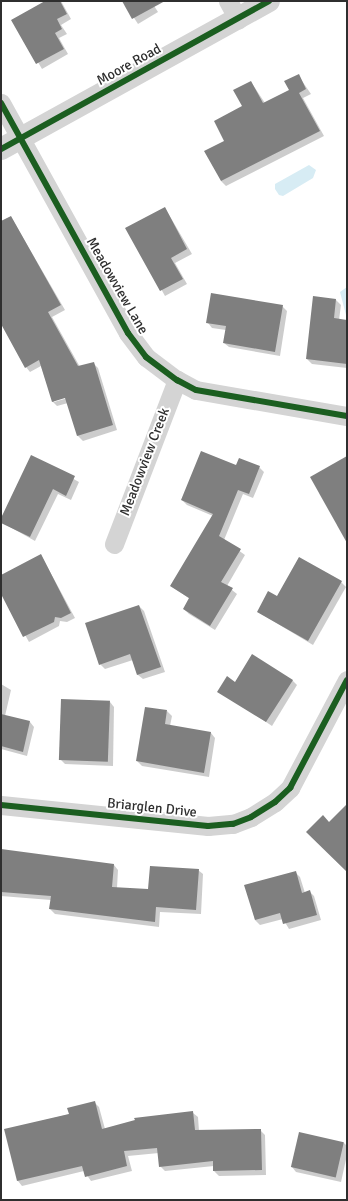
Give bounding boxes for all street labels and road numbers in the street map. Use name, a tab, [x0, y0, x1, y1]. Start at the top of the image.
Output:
street label: Moore Road	[94, 40, 164, 90]
street label: Meadowview Lane	[82, 235, 152, 337]
street label: Meadowview Creek	[117, 406, 173, 518]
street label: Briarglen Drive	[106, 795, 198, 821]

